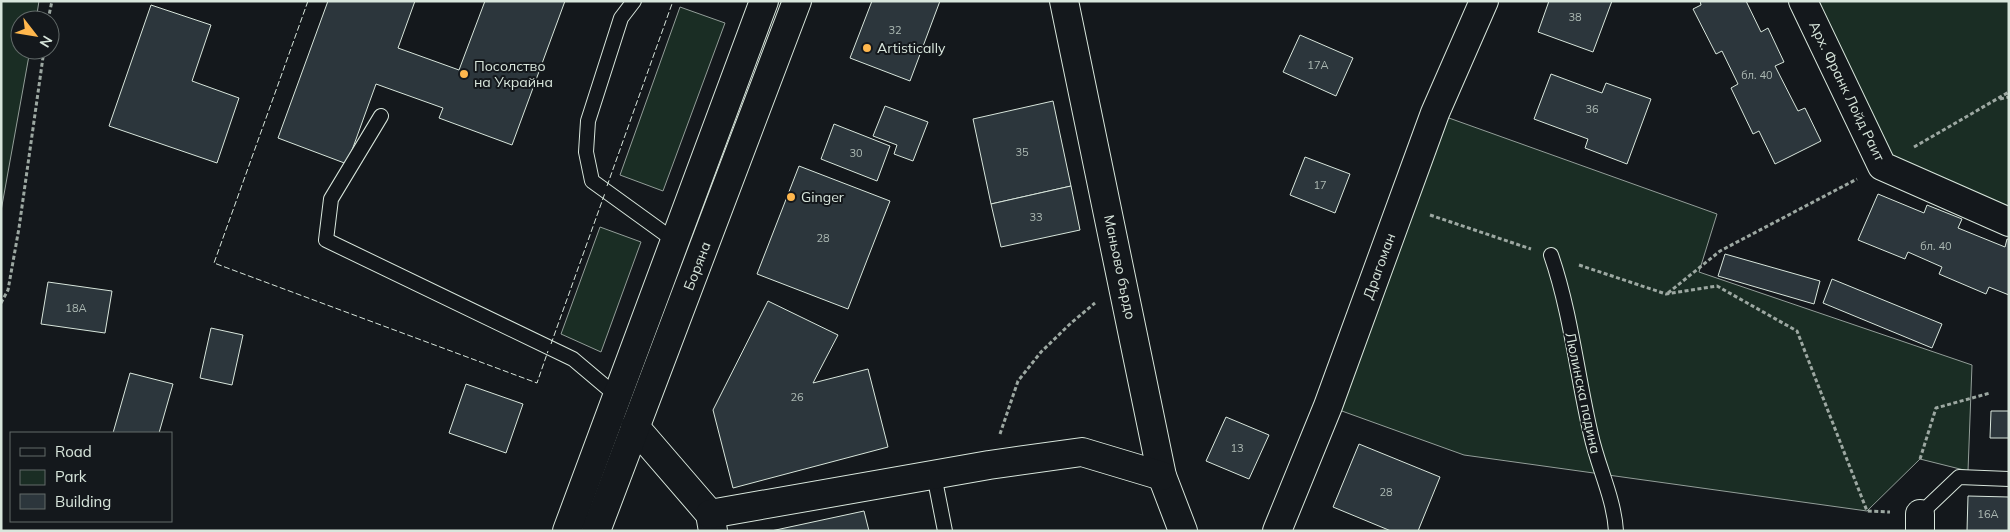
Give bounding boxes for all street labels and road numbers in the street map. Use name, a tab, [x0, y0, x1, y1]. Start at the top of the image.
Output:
street label: Арх. Франк Лойд Раит	[1805, 18, 1889, 165]
street label: Маньово бърдо	[1100, 213, 1140, 321]
street label: Драгоман	[1359, 230, 1399, 302]
street label: Боряна	[680, 239, 714, 293]
street label: Люлинска падина	[1561, 331, 1605, 455]

